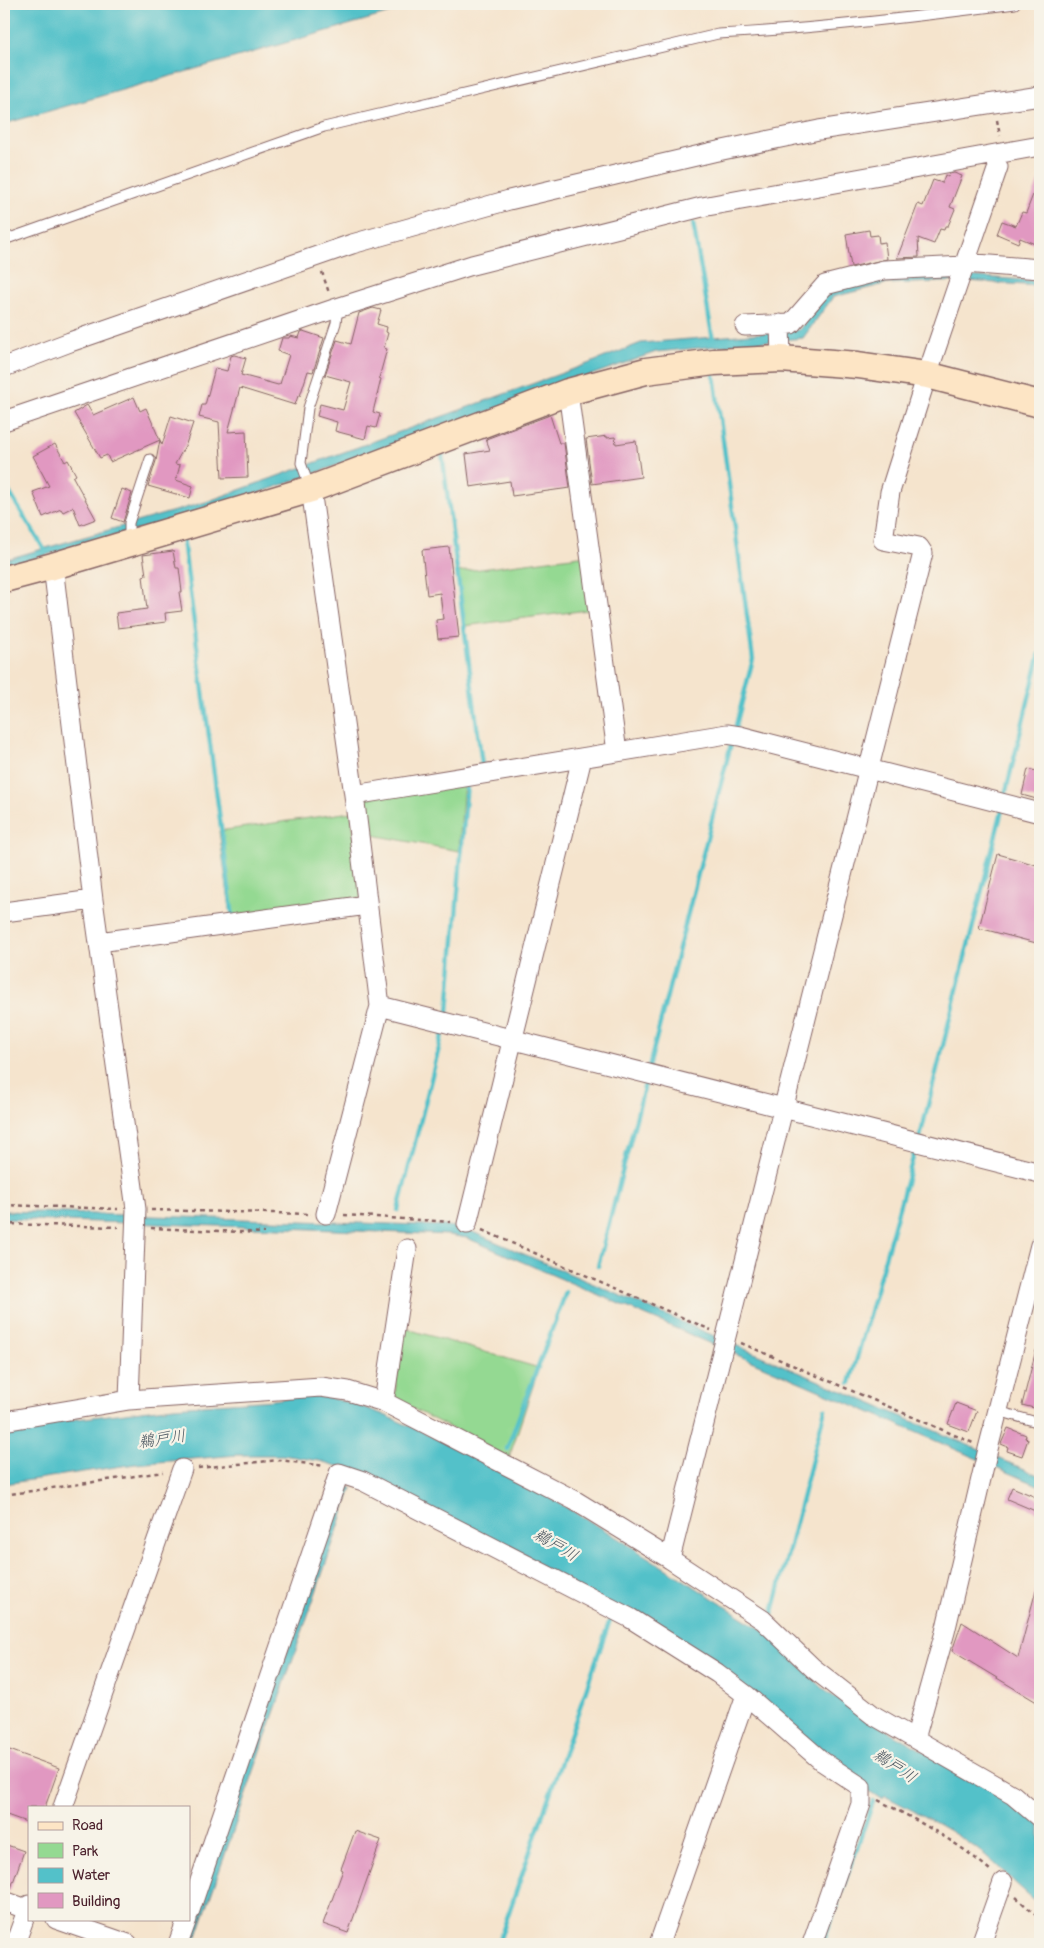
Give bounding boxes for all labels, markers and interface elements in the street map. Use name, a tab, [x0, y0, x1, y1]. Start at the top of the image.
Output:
water label: 鵜戸川	[137, 1426, 187, 1452]
water label: 鵜戸川	[530, 1524, 582, 1566]
water label: 鵜戸川	[870, 1744, 920, 1788]
legend	[28, 1806, 190, 1920]
text: Road	[72, 1816, 103, 1835]
text: Park	[72, 1842, 99, 1861]
text: Water	[72, 1866, 111, 1885]
text: Building	[72, 1892, 120, 1911]

